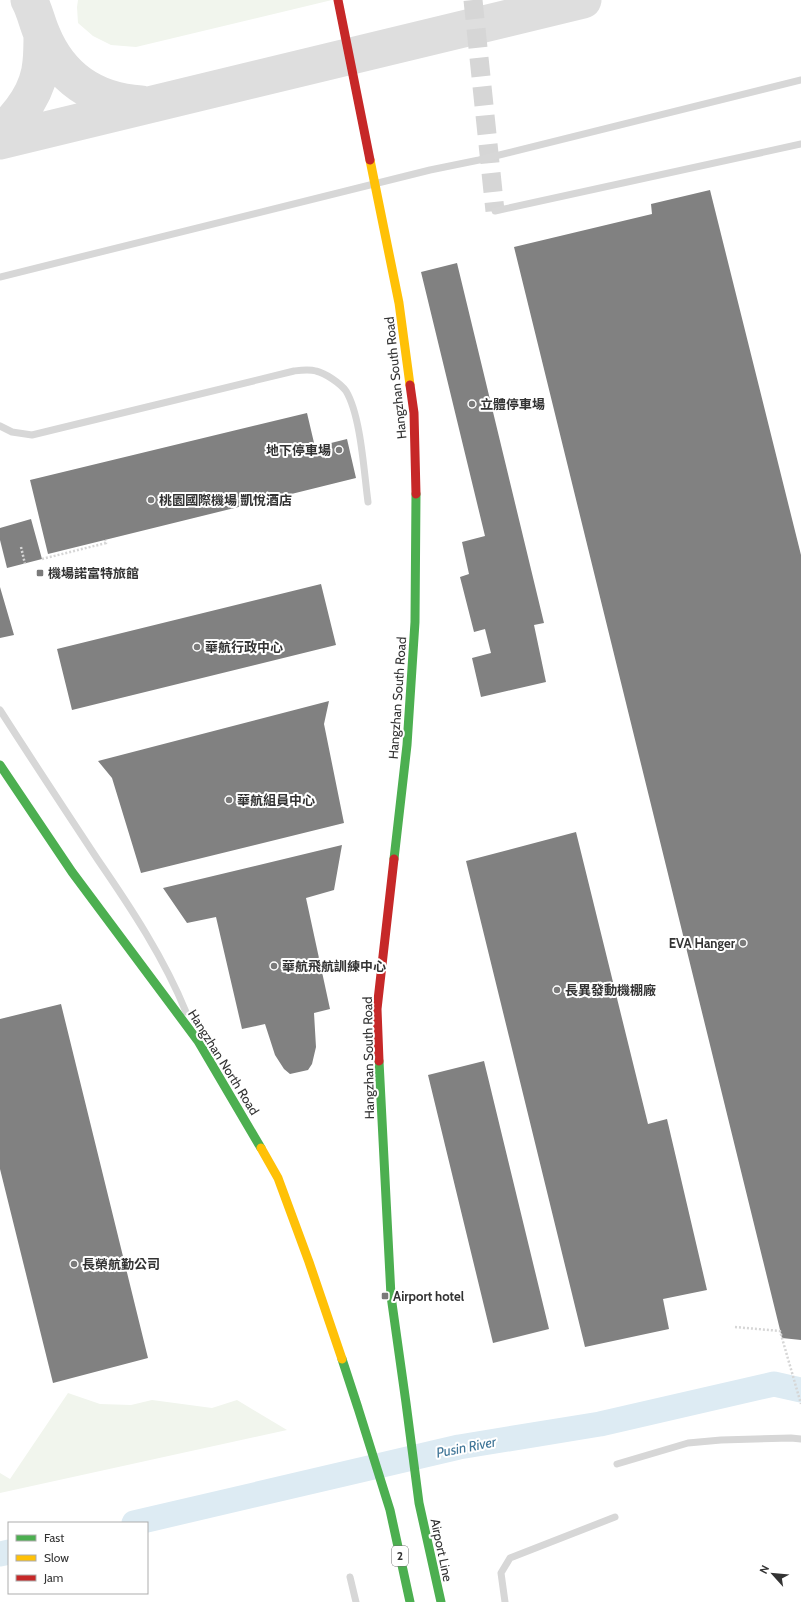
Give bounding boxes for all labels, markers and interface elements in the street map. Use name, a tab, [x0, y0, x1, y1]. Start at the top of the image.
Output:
street label: Hangzhan South Road	[381, 316, 409, 440]
place label: 立體停車場	[480, 396, 545, 412]
marker: 立體停車場	[467, 399, 477, 409]
place label: 地下停車場	[266, 442, 331, 458]
marker: 地下停車場	[334, 445, 344, 455]
place label: 桃園國際機場 凱悅酒店	[159, 492, 292, 508]
marker: 桃園國際機場 凱悅酒店	[146, 495, 156, 505]
place label: 機場諾富特旅館	[48, 565, 139, 581]
marker: 機場諾富特旅館	[35, 568, 45, 578]
street label: Hangzhan South Road	[385, 636, 409, 760]
place label: 華航行政中心	[205, 639, 283, 655]
marker: 華航行政中心	[192, 642, 202, 652]
place label: 華航組員中心	[237, 792, 315, 808]
marker: 華航組員中心	[224, 795, 234, 805]
place label: EVA Hanger	[669, 935, 736, 951]
marker: EVA Hanger	[738, 938, 748, 948]
place label: 華航飛航訓練中心	[282, 958, 386, 974]
marker: 華航飛航訓練中心	[269, 961, 279, 971]
place label: 長異發動機棚廠	[565, 982, 656, 998]
marker: 長異發動機棚廠	[552, 985, 562, 995]
street label: Hangzhan South Road	[359, 997, 377, 1119]
street label: Hangzhan North Road	[185, 1006, 263, 1118]
place label: 長榮航勤公司	[82, 1256, 160, 1272]
marker: 長榮航勤公司	[69, 1259, 79, 1269]
place label: Airport hotel	[393, 1288, 465, 1304]
marker: Airport hotel	[380, 1291, 390, 1301]
water label: Pusin River	[435, 1432, 498, 1462]
street label: Airport Line	[428, 1517, 457, 1583]
legend	[8, 1522, 148, 1594]
text: Fast	[44, 1530, 64, 1545]
road number: 2	[392, 1546, 408, 1566]
text: Slow	[44, 1550, 69, 1565]
north arrow	[753, 1554, 793, 1594]
text: N	[756, 1563, 772, 1576]
text: Jam	[43, 1570, 63, 1585]

